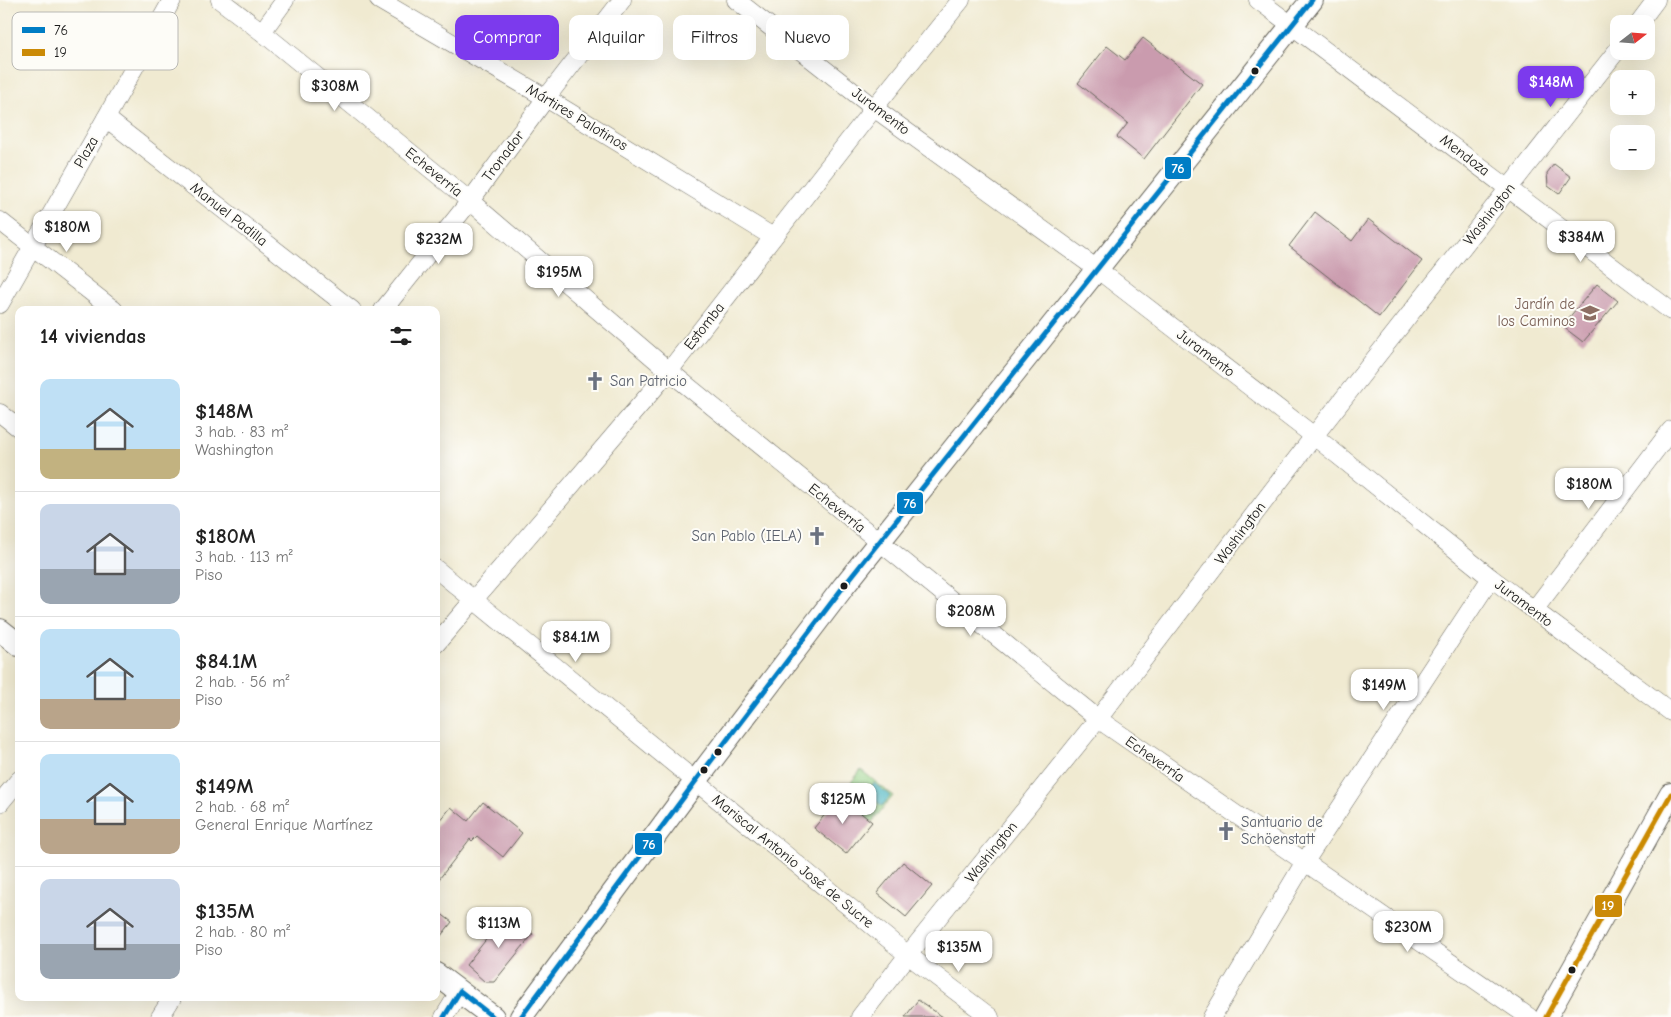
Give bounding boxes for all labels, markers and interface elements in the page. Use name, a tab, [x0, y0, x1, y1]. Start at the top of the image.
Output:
legend	[12, 12, 178, 70]
chip: Comprar	[455, 15, 559, 60]
chip: Alquilar	[569, 15, 663, 60]
chip: Filtros	[673, 15, 756, 60]
chip: Nuevo	[766, 15, 849, 60]
north arrow	[1610, 15, 1655, 60]
map controls	[1610, 15, 1655, 170]
text: 76	[54, 22, 68, 39]
text: 19	[54, 44, 67, 61]
unlabelled marker	[1250, 66, 1260, 76]
pin: $148M	[1516, 66, 1586, 108]
pin: $308M	[300, 70, 370, 112]
button: +	[1610, 70, 1655, 115]
text: $148M	[1529, 73, 1573, 91]
text: $308M	[311, 77, 359, 95]
street label: Mártires Palotinos	[523, 80, 631, 154]
street label: Juramento	[848, 83, 914, 139]
button: −	[1610, 125, 1655, 170]
street label: Tronador	[478, 127, 528, 185]
street label: Mendoza	[1437, 130, 1493, 180]
street label: Plaza	[70, 133, 102, 171]
street label: Echeverría	[402, 143, 466, 201]
line badge: 76	[1164, 156, 1192, 180]
text: 76	[1171, 160, 1185, 177]
street label: Manuel Padilla	[187, 178, 271, 250]
street label: Washington	[1459, 179, 1519, 249]
pin: $180M	[32, 210, 102, 253]
text: $180M	[44, 218, 90, 236]
pin: $384M	[1546, 220, 1616, 263]
pin: $232M	[404, 222, 474, 265]
text: $384M	[1558, 228, 1604, 246]
text: $232M	[416, 230, 462, 248]
pin: $195M	[524, 256, 594, 298]
text: $195M	[536, 263, 582, 281]
place label: Jardín de los Caminos	[1498, 295, 1575, 330]
street label: Estomba	[680, 299, 728, 353]
school or university icon: Jardín de los Caminos	[1579, 302, 1601, 324]
icon: filters	[387, 322, 415, 350]
text: 14 viviendas	[40, 324, 146, 348]
street label: Juramento	[1173, 325, 1239, 381]
church icon: San Patricio	[584, 370, 606, 392]
place label: San Patricio	[610, 372, 687, 390]
icon: home	[80, 399, 140, 459]
text: $148M	[195, 399, 253, 423]
text: 3 hab. · 83 m²	[195, 423, 288, 441]
text: Washington	[195, 441, 274, 459]
pin: $180M	[1554, 468, 1624, 510]
text: $180M	[1566, 475, 1612, 493]
street label: Echeverría	[805, 479, 869, 537]
line badge: 76	[896, 491, 924, 515]
text: 76	[903, 495, 917, 512]
street label: Washington	[1211, 498, 1269, 568]
icon: home	[80, 524, 140, 584]
text: $180M	[195, 524, 256, 548]
church icon: San Pablo (IELA)	[806, 525, 828, 547]
place label: San Pablo (IELA)	[691, 527, 802, 545]
text: 3 hab. · 113 m²	[195, 548, 293, 566]
text: Piso	[195, 566, 223, 584]
street label: Juramento	[1491, 575, 1557, 631]
unlabelled marker	[839, 581, 849, 591]
pin: $208M	[936, 594, 1006, 637]
text: $208M	[947, 602, 995, 620]
pin: $84.1M	[535, 620, 617, 663]
text: $84.1M	[552, 628, 600, 646]
icon: home	[80, 649, 140, 709]
text: $84.1M	[195, 649, 257, 673]
pin: $149M	[1349, 668, 1419, 711]
text: 2 hab. · 56 m²	[195, 673, 290, 691]
text: $149M	[1362, 676, 1406, 694]
text: Piso	[195, 691, 223, 709]
street label: Echeverría	[1122, 732, 1188, 786]
unlabelled marker	[713, 747, 723, 757]
unlabelled marker	[699, 765, 709, 775]
icon: home	[80, 774, 140, 834]
text: $149M	[195, 774, 253, 798]
pin: $125M	[808, 782, 878, 825]
street label: Mariscal Antonio José de Sucre	[709, 790, 878, 932]
text: $125M	[820, 790, 866, 808]
text: 2 hab. · 68 m²	[195, 798, 289, 816]
place label: Santuario de Schöenstatt	[1241, 813, 1323, 848]
text: General Enrique Martínez	[195, 816, 373, 834]
street label: Washington	[961, 818, 1021, 886]
church icon: Santuario de Schöenstatt	[1215, 820, 1237, 842]
line badge: 76	[634, 832, 663, 856]
text: 76	[642, 836, 656, 853]
line badge: 19	[1594, 894, 1623, 918]
text: 19	[1602, 897, 1614, 914]
icon: home	[80, 899, 140, 959]
text: $135M	[195, 899, 254, 923]
pin: $113M	[464, 906, 534, 949]
pin: $230M	[1373, 910, 1443, 953]
text: $113M	[478, 914, 521, 932]
text: $230M	[1384, 918, 1432, 936]
text: 2 hab. · 80 m²	[195, 923, 290, 941]
pin: $135M	[924, 930, 994, 973]
text: $135M	[936, 938, 982, 956]
text: Piso	[195, 941, 223, 959]
unlabelled marker	[1567, 965, 1577, 975]

